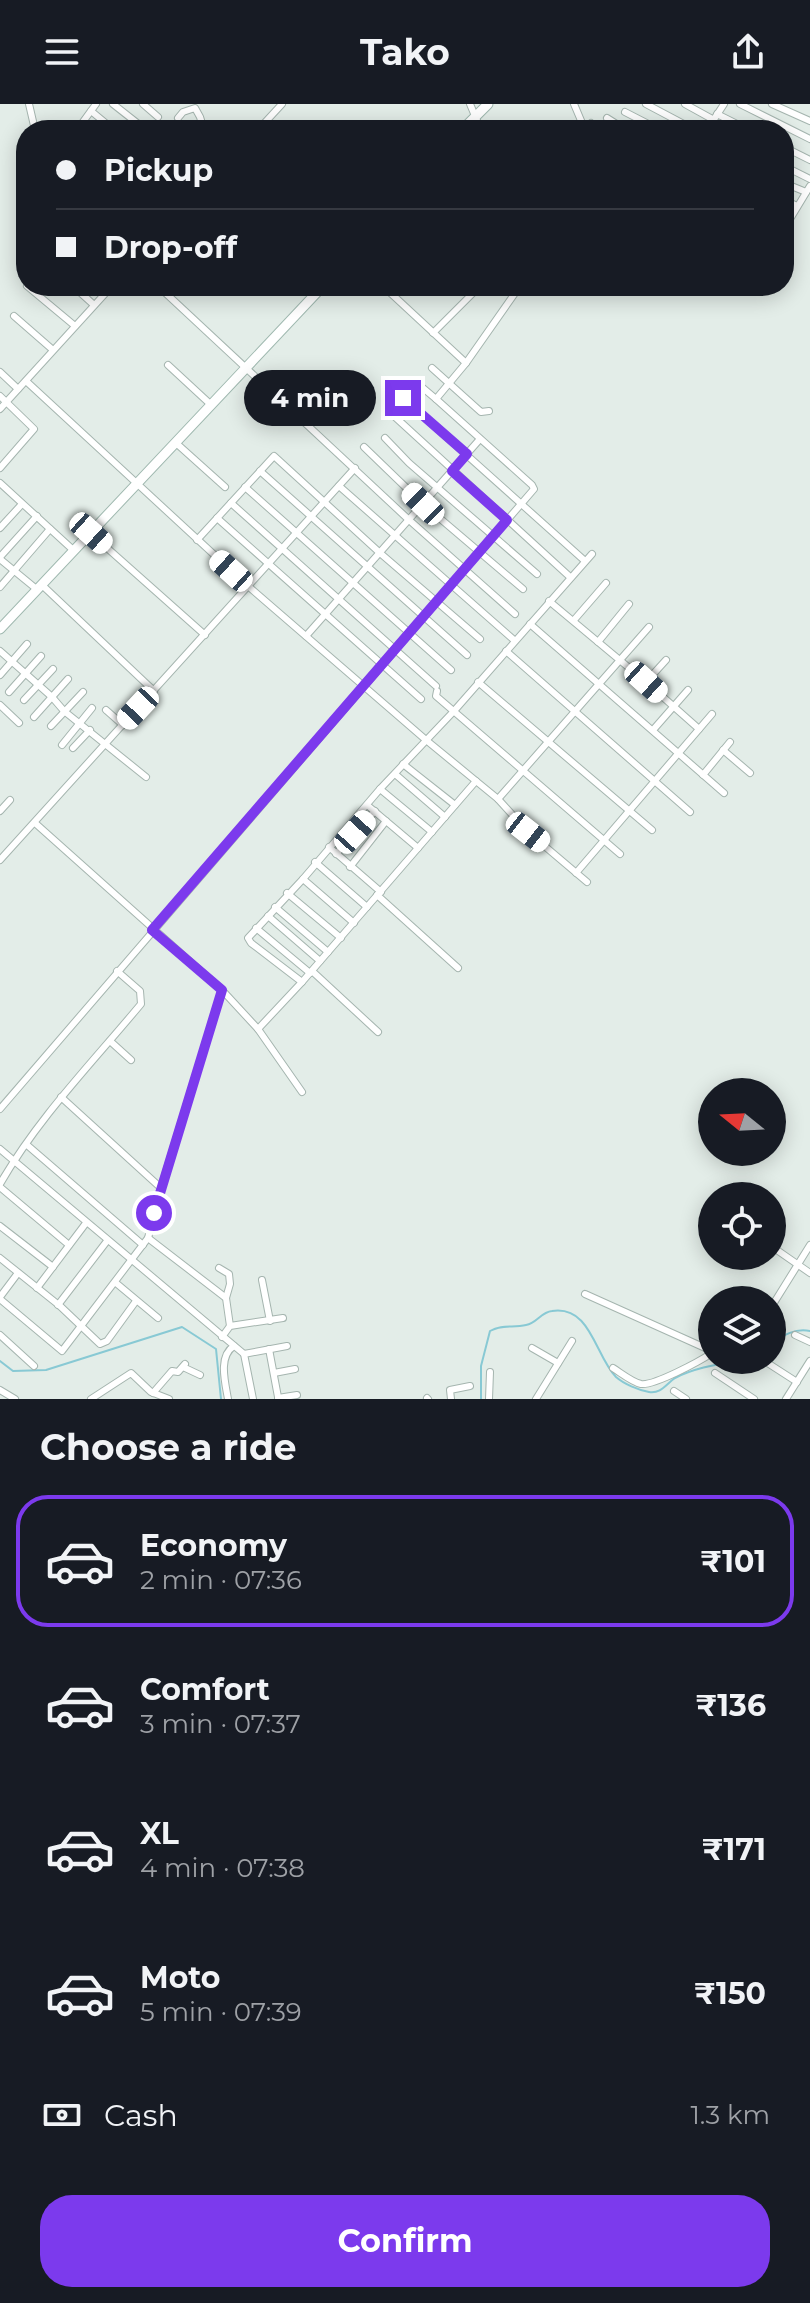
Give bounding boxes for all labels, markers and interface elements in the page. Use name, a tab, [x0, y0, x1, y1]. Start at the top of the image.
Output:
icon: menu	[40, 30, 84, 74]
text: Tako	[360, 30, 450, 74]
icon: share	[726, 30, 770, 74]
text: Pickup	[104, 152, 213, 189]
text: Drop-off	[104, 229, 237, 266]
callout: 4 min	[243, 370, 375, 426]
route end	[385, 380, 421, 416]
text: 4 min	[271, 382, 349, 414]
car	[397, 479, 449, 529]
car	[65, 508, 117, 558]
car	[205, 546, 257, 596]
car	[620, 657, 672, 707]
car	[113, 682, 163, 734]
car	[330, 806, 380, 858]
car	[502, 808, 554, 856]
north arrow	[698, 1078, 786, 1166]
map controls	[698, 1078, 786, 1374]
button: locate	[698, 1182, 786, 1270]
route start	[136, 1195, 172, 1231]
button: layers	[698, 1286, 786, 1374]
text: Choose a ride	[40, 1425, 297, 1469]
icon: car	[44, 1525, 116, 1597]
text: Economy	[140, 1527, 287, 1564]
text: ₹101	[700, 1543, 766, 1580]
text: 2 min · 07:36	[140, 1564, 302, 1596]
icon: car	[44, 1669, 116, 1741]
text: Comfort	[140, 1671, 270, 1708]
text: ₹136	[695, 1687, 766, 1724]
text: 3 min · 07:37	[140, 1708, 301, 1740]
icon: car	[44, 1813, 116, 1885]
text: XL	[140, 1815, 179, 1852]
text: ₹171	[702, 1831, 766, 1868]
text: 4 min · 07:38	[140, 1852, 305, 1884]
icon: car	[44, 1957, 116, 2029]
text: Moto	[140, 1959, 221, 1996]
text: ₹150	[694, 1975, 766, 2012]
text: 5 min · 07:39	[140, 1996, 302, 2028]
icon: cash	[40, 2093, 84, 2137]
text: Cash	[104, 2097, 178, 2134]
text: 1.3 km	[690, 2099, 770, 2131]
button: Confirm	[40, 2195, 770, 2287]

